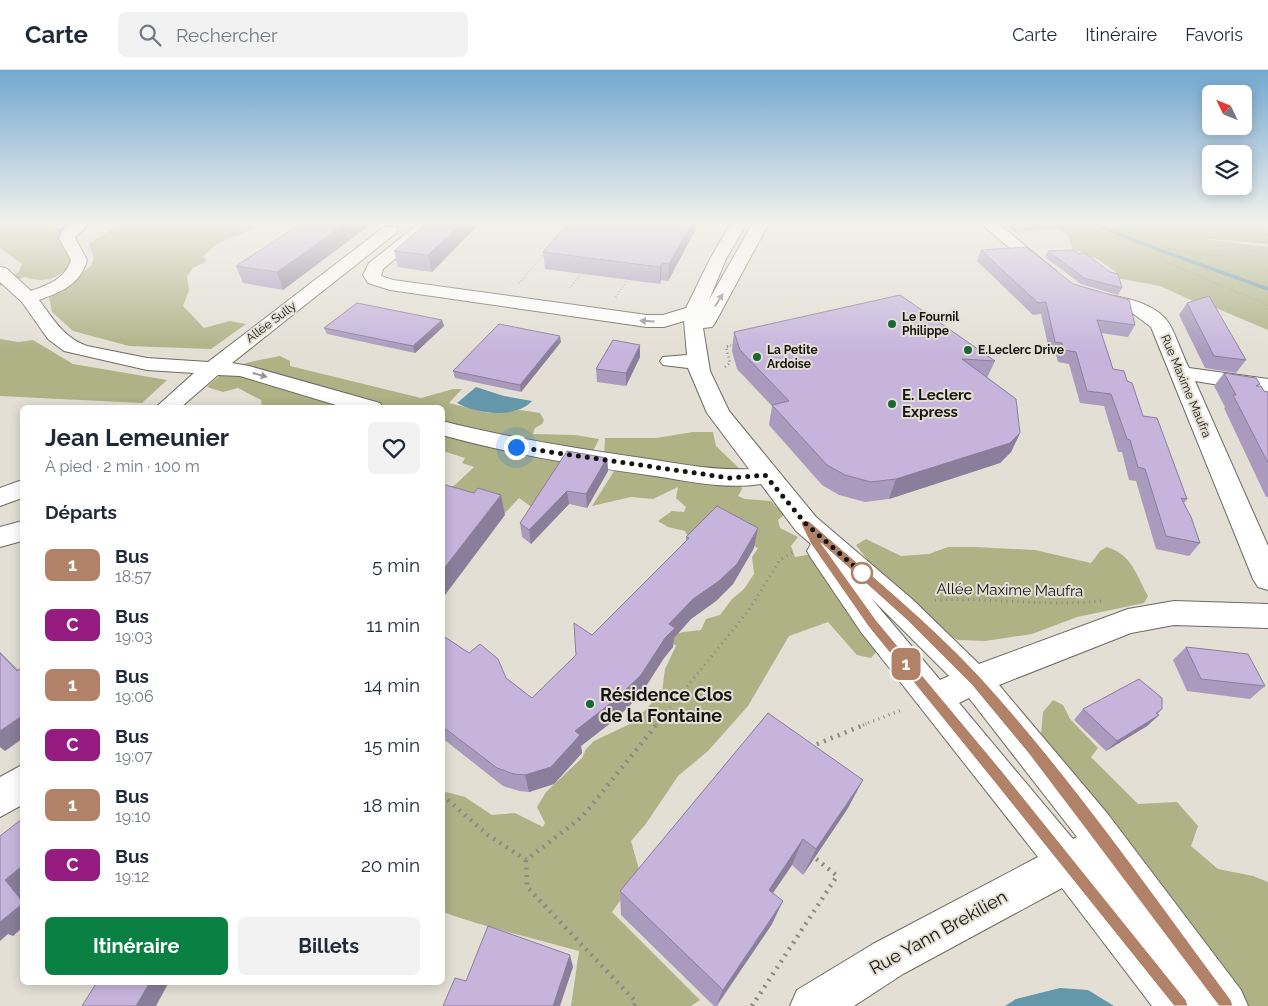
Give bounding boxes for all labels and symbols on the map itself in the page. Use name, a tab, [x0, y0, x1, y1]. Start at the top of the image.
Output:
north arrow	[1202, 85, 1252, 135]
one-way arrow	[715, 293, 724, 307]
street label: Allée Sully	[243, 298, 299, 345]
place label: Le Fournil Philippe	[902, 310, 959, 338]
one-way arrow	[639, 317, 655, 325]
marker: Le Fournil Philippe	[886, 318, 898, 330]
street label: Rue Maxime Maufra	[1158, 332, 1214, 440]
place label: La Petite Ardoise	[767, 343, 818, 371]
place label: E.Leclerc Drive	[978, 343, 1064, 357]
marker: E.Leclerc Drive	[962, 344, 974, 356]
marker: La Petite Ardoise	[751, 351, 763, 363]
one-way arrow	[253, 372, 268, 380]
place label: E. Leclerc Express	[902, 386, 973, 421]
marker: E. Leclerc Express	[886, 398, 898, 410]
your location	[504, 435, 529, 460]
unlabelled marker	[851, 562, 873, 584]
street label: Allée Maxime Maufra	[936, 580, 1084, 600]
line badge: 1	[890, 648, 922, 680]
place label: Résidence Clos de la Fontaine	[600, 684, 732, 726]
marker: Résidence Clos de la Fontaine	[584, 698, 596, 710]
street label: Rue Yann Brekilien	[865, 885, 1011, 979]

